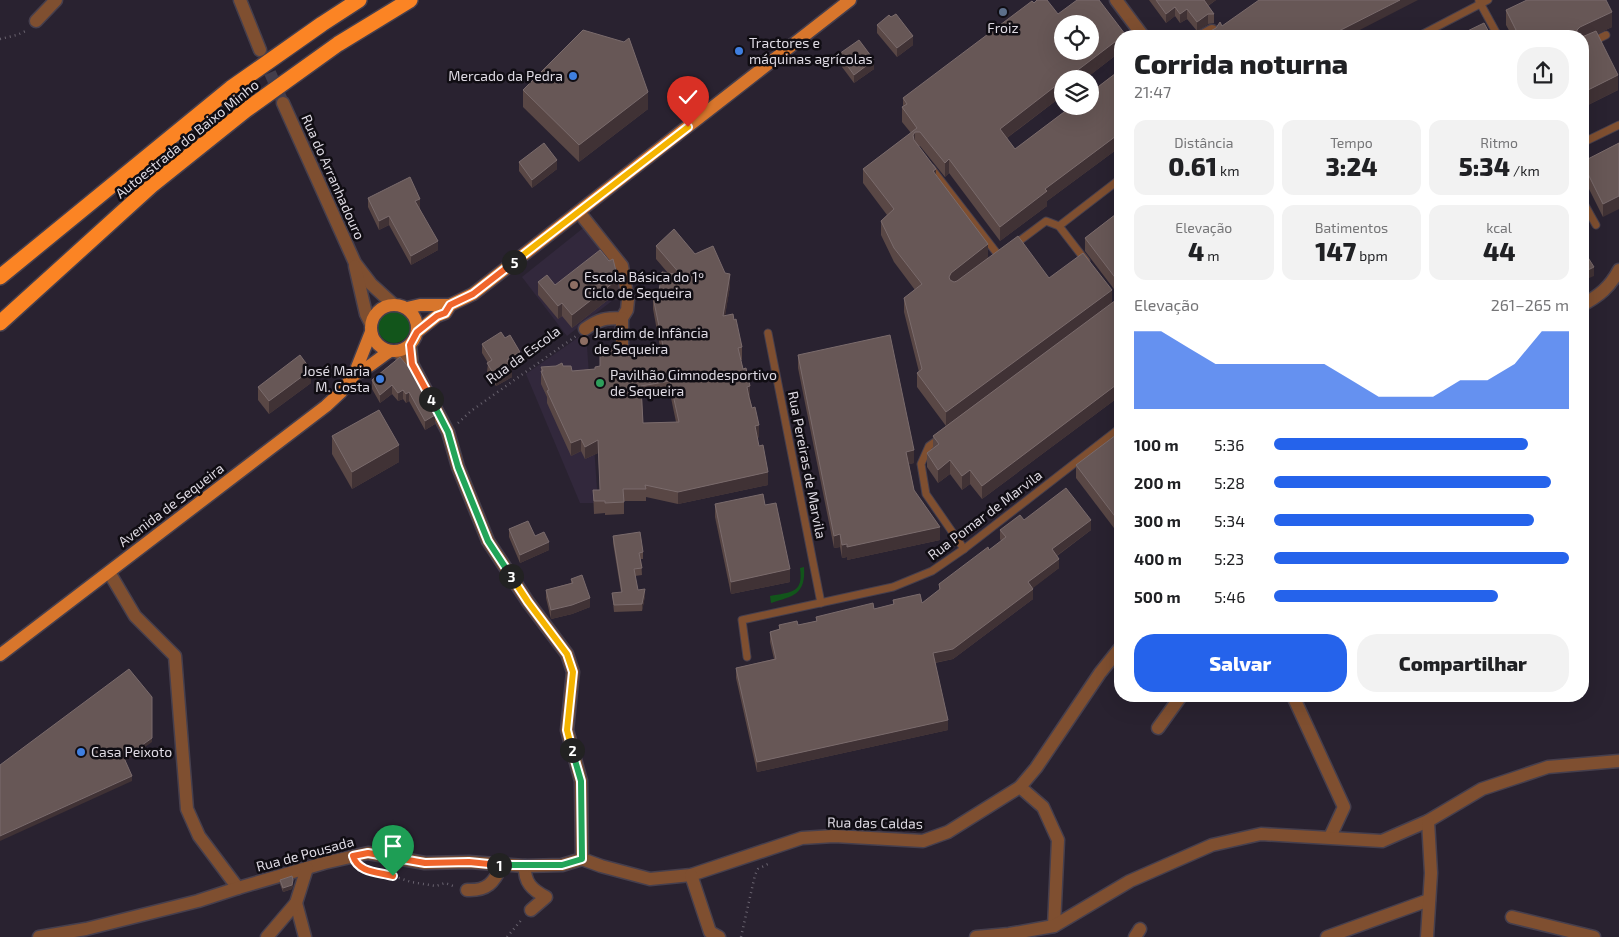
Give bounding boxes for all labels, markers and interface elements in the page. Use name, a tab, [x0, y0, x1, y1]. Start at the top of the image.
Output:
marker: Froiz	[997, 6, 1009, 18]
map controls	[1054, 15, 1099, 115]
button: locate	[1054, 15, 1099, 60]
place label: Froiz	[987, 19, 1019, 36]
place label: Tractores e máquinas agrícolas	[749, 34, 873, 67]
marker: Tractores e máquinas agrícolas	[733, 45, 745, 57]
text: Corrida noturna	[1134, 46, 1348, 80]
button: share	[1517, 47, 1569, 99]
place label: Mercado da Pedra	[448, 67, 563, 84]
marker: Mercado da Pedra	[567, 70, 579, 82]
button: layers	[1054, 70, 1099, 115]
street label: Autoestrada do Baixo Minho	[112, 76, 262, 202]
pin	[667, 76, 709, 127]
text: 21:47	[1134, 82, 1171, 101]
icon: check	[674, 83, 702, 111]
street label: Rua do Arranhadouro	[298, 112, 369, 242]
text: Distância	[1174, 134, 1233, 151]
text: Tempo	[1330, 134, 1373, 151]
text: Ritmo	[1480, 134, 1518, 151]
text: 0.61	[1168, 151, 1217, 181]
text: 3:24	[1325, 151, 1378, 181]
text: 5:34	[1459, 151, 1510, 181]
text: km	[1217, 162, 1239, 179]
text: /km	[1510, 162, 1540, 179]
text: Elevação	[1175, 219, 1232, 236]
text: Batimentos	[1315, 219, 1388, 236]
text: kcal	[1486, 219, 1512, 236]
text: 4	[1188, 236, 1204, 266]
text: 147	[1315, 236, 1356, 266]
text: 44	[1483, 236, 1515, 266]
text: m	[1204, 247, 1220, 264]
text: bpm	[1356, 247, 1388, 264]
pin: 5	[502, 250, 526, 274]
text: 5	[511, 254, 518, 271]
place label: Escola Básica do 1º Ciclo de Sequeira	[584, 268, 704, 301]
marker: Escola Básica do 1º Ciclo de Sequeira	[568, 279, 580, 291]
text: Elevação	[1134, 295, 1199, 314]
text: 261–265 m	[1491, 295, 1569, 314]
street label: Rua da Escola	[482, 322, 563, 387]
place label: Jardim de Infância de Sequeira	[594, 324, 708, 357]
marker: Jardim de Infância de Sequeira	[578, 335, 590, 347]
place label: José Maria M. Costa	[303, 362, 370, 395]
place label: Pavilhão Gimnodesportivo de Sequeira	[610, 366, 777, 399]
marker: José Maria M. Costa	[374, 373, 386, 385]
marker: Pavilhão Gimnodesportivo de Sequeira	[594, 377, 606, 389]
pin: 4	[418, 386, 444, 412]
street label: Rua Pereiras de Marvila	[785, 390, 830, 540]
text: 4	[427, 391, 436, 408]
text: 100 m	[1134, 435, 1179, 454]
text: 5:36	[1214, 435, 1244, 454]
street label: Avenida de Sequeira	[114, 459, 227, 550]
street label: Rua Pomar de Marvila	[924, 466, 1045, 563]
text: 200 m	[1134, 473, 1181, 492]
text: 5:28	[1214, 473, 1245, 492]
text: 300 m	[1134, 511, 1181, 530]
text: 5:34	[1214, 511, 1245, 530]
text: 400 m	[1134, 549, 1182, 568]
text: 5:23	[1214, 549, 1244, 568]
pin: 3	[498, 564, 524, 588]
text: 3	[508, 568, 515, 585]
text: 500 m	[1134, 587, 1181, 606]
text: 5:46	[1214, 587, 1245, 606]
button: Salvar	[1134, 634, 1347, 692]
button: Compartilhar	[1357, 634, 1569, 692]
pin: 2	[560, 738, 584, 762]
text: 2	[568, 742, 577, 759]
place label: Casa Peixoto	[91, 743, 172, 760]
marker: Casa Peixoto	[75, 746, 87, 758]
street label: Rua das Caldas	[827, 813, 923, 832]
pin	[372, 825, 414, 876]
street label: Rua de Pousada	[254, 832, 356, 875]
icon: arrive	[379, 832, 407, 860]
pin: 1	[486, 852, 512, 878]
text: 1	[496, 857, 503, 874]

